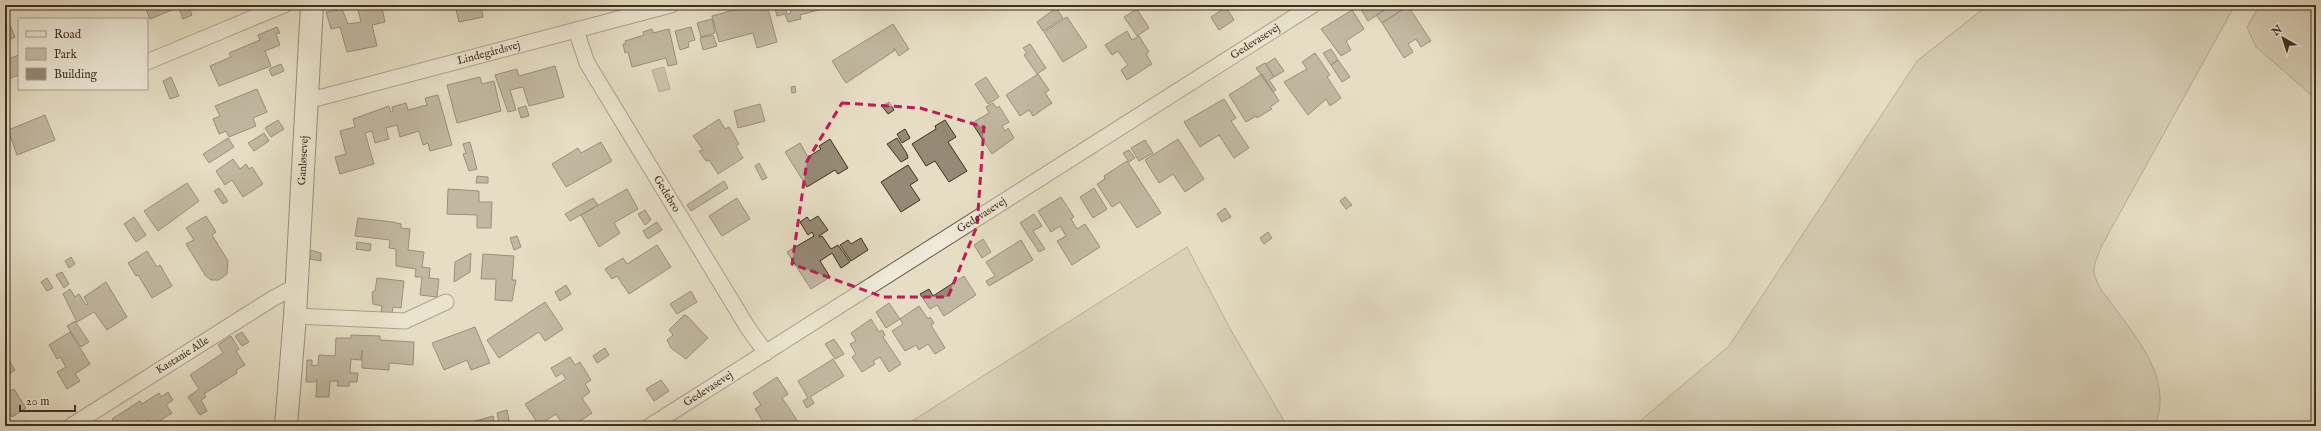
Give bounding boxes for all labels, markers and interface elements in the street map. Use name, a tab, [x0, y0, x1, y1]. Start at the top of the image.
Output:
legend	[18, 18, 148, 90]
north arrow	[2263, 18, 2303, 58]
street label: Gedevasevej	[1228, 21, 1283, 63]
text: N	[2268, 22, 2286, 40]
text: Road	[54, 27, 82, 42]
street label: Lindegårdsvej	[456, 38, 522, 68]
text: Park	[54, 47, 77, 62]
text: Building	[54, 67, 98, 82]
street label: Ganløsevej	[295, 135, 312, 186]
street label: Gedebro	[650, 173, 683, 215]
street label: Gedevasevej	[954, 194, 1009, 236]
street label: Kastanie Alle	[154, 334, 212, 377]
street label: Gedevasevej	[681, 368, 736, 410]
scale bar	[20, 387, 75, 413]
text: 20 m	[26, 394, 49, 409]

